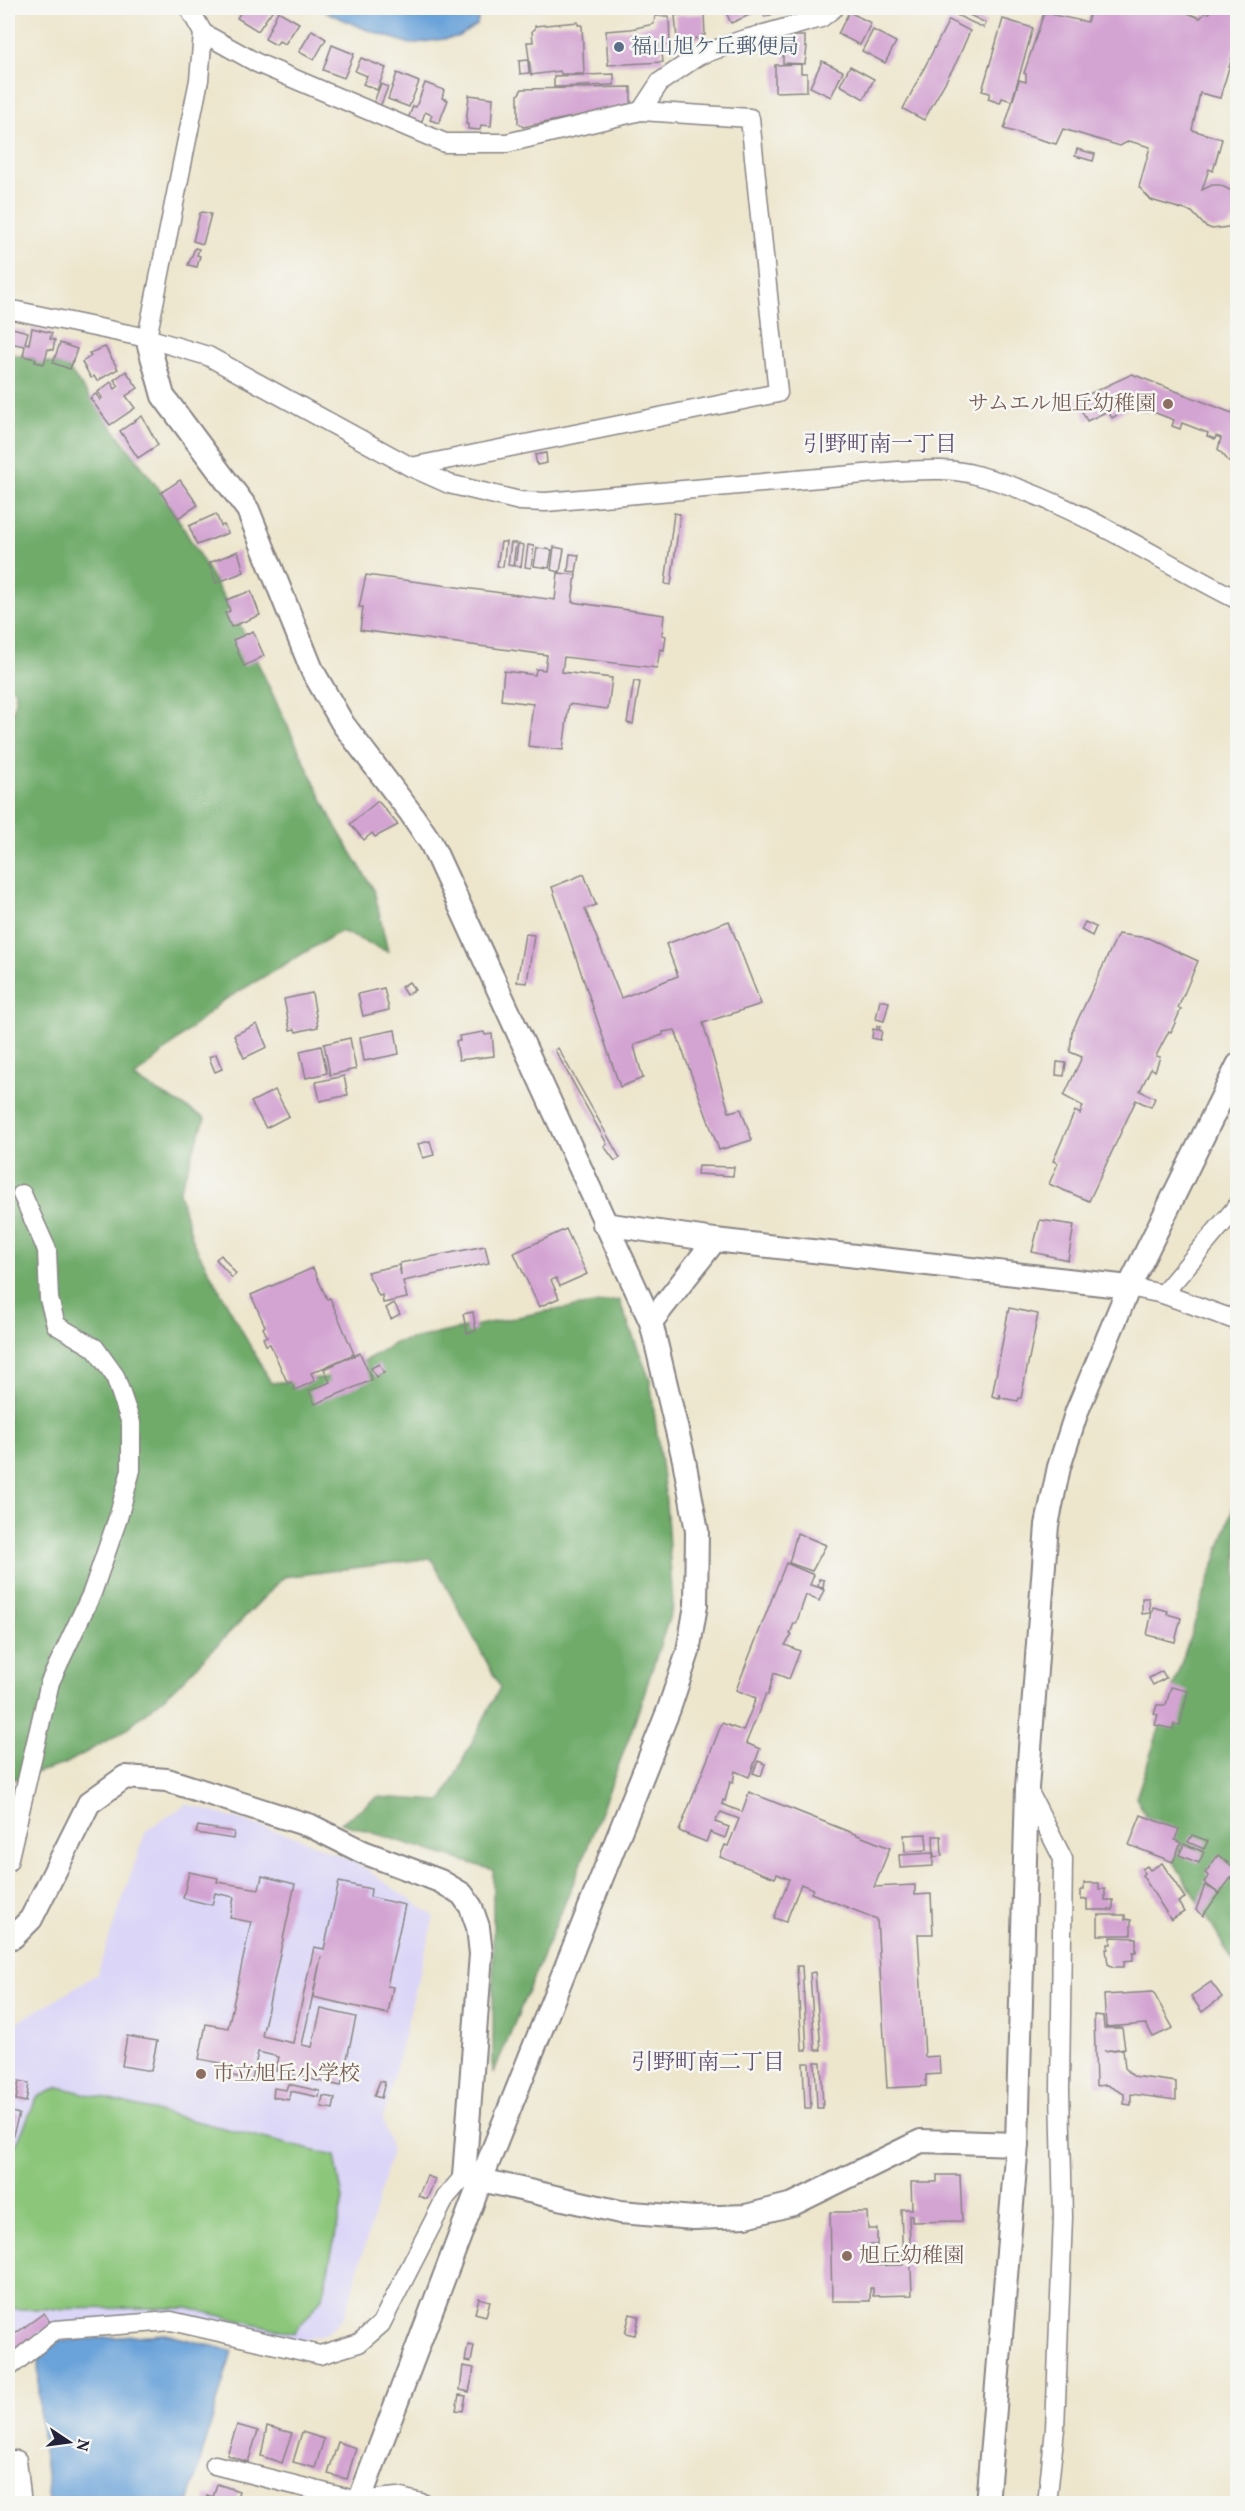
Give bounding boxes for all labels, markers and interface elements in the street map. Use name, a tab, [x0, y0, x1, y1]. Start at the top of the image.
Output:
place label: 福山旭ケ丘郵便局	[631, 33, 799, 62]
marker: 福山旭ケ丘郵便局	[612, 40, 626, 54]
place label: サムエル旭丘幼稚園	[968, 390, 1156, 419]
marker: サムエル旭丘幼稚園	[1161, 397, 1175, 411]
district label: 引野町南一丁目	[803, 430, 957, 461]
district label: 引野町南二丁目	[631, 2048, 785, 2079]
place label: 市立旭丘小学校	[213, 2060, 360, 2089]
marker: 市立旭丘小学校	[194, 2067, 208, 2081]
place label: 旭丘幼稚園	[859, 2242, 964, 2271]
marker: 旭丘幼稚園	[840, 2249, 854, 2263]
north arrow	[39, 2412, 99, 2472]
text: N	[70, 2437, 94, 2453]

